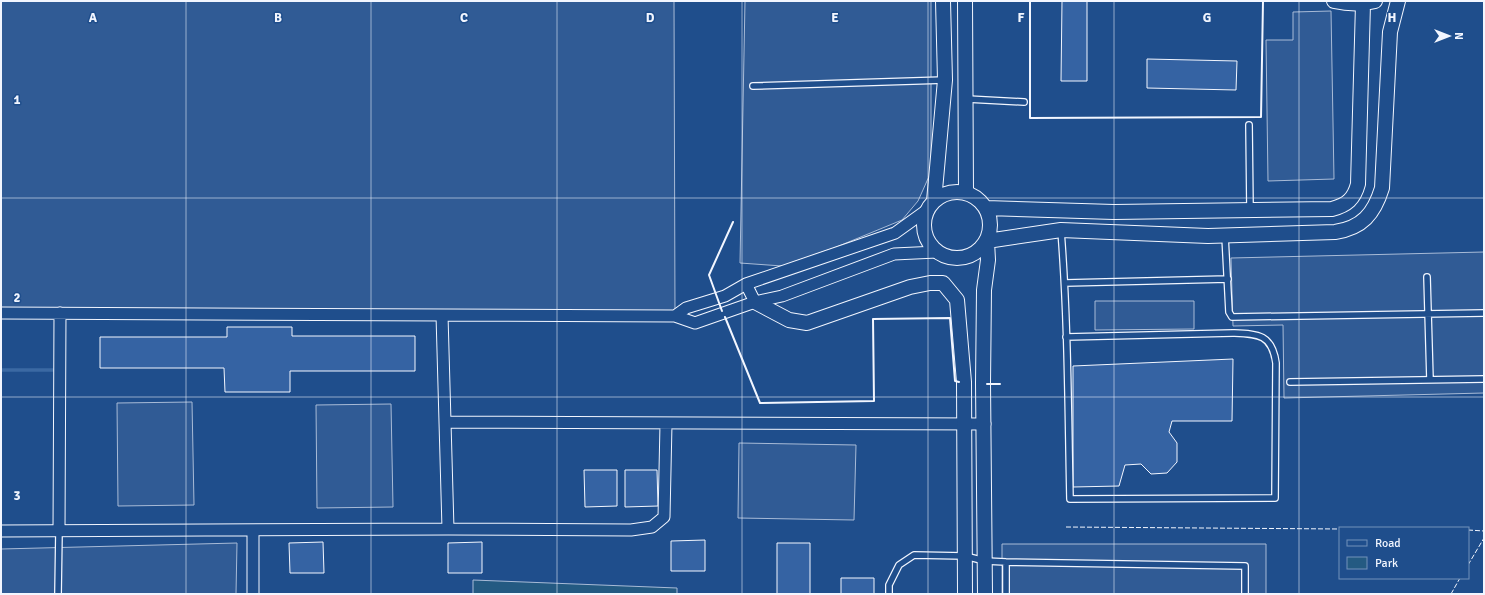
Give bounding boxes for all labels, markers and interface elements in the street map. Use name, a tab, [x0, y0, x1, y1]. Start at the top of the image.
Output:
text: A	[89, 10, 98, 26]
text: B	[274, 10, 282, 26]
text: C	[460, 10, 468, 26]
text: D	[646, 10, 655, 26]
text: E	[831, 10, 839, 26]
text: F	[1018, 10, 1025, 26]
text: G	[1203, 10, 1211, 26]
text: H	[1388, 10, 1396, 26]
north arrow	[1429, 16, 1469, 56]
text: N	[1452, 32, 1465, 40]
text: 1	[13, 92, 21, 108]
text: 2	[13, 290, 21, 306]
text: 3	[13, 488, 21, 504]
legend	[1339, 527, 1469, 579]
text: Road	[1375, 536, 1401, 551]
text: Park	[1375, 556, 1398, 571]

